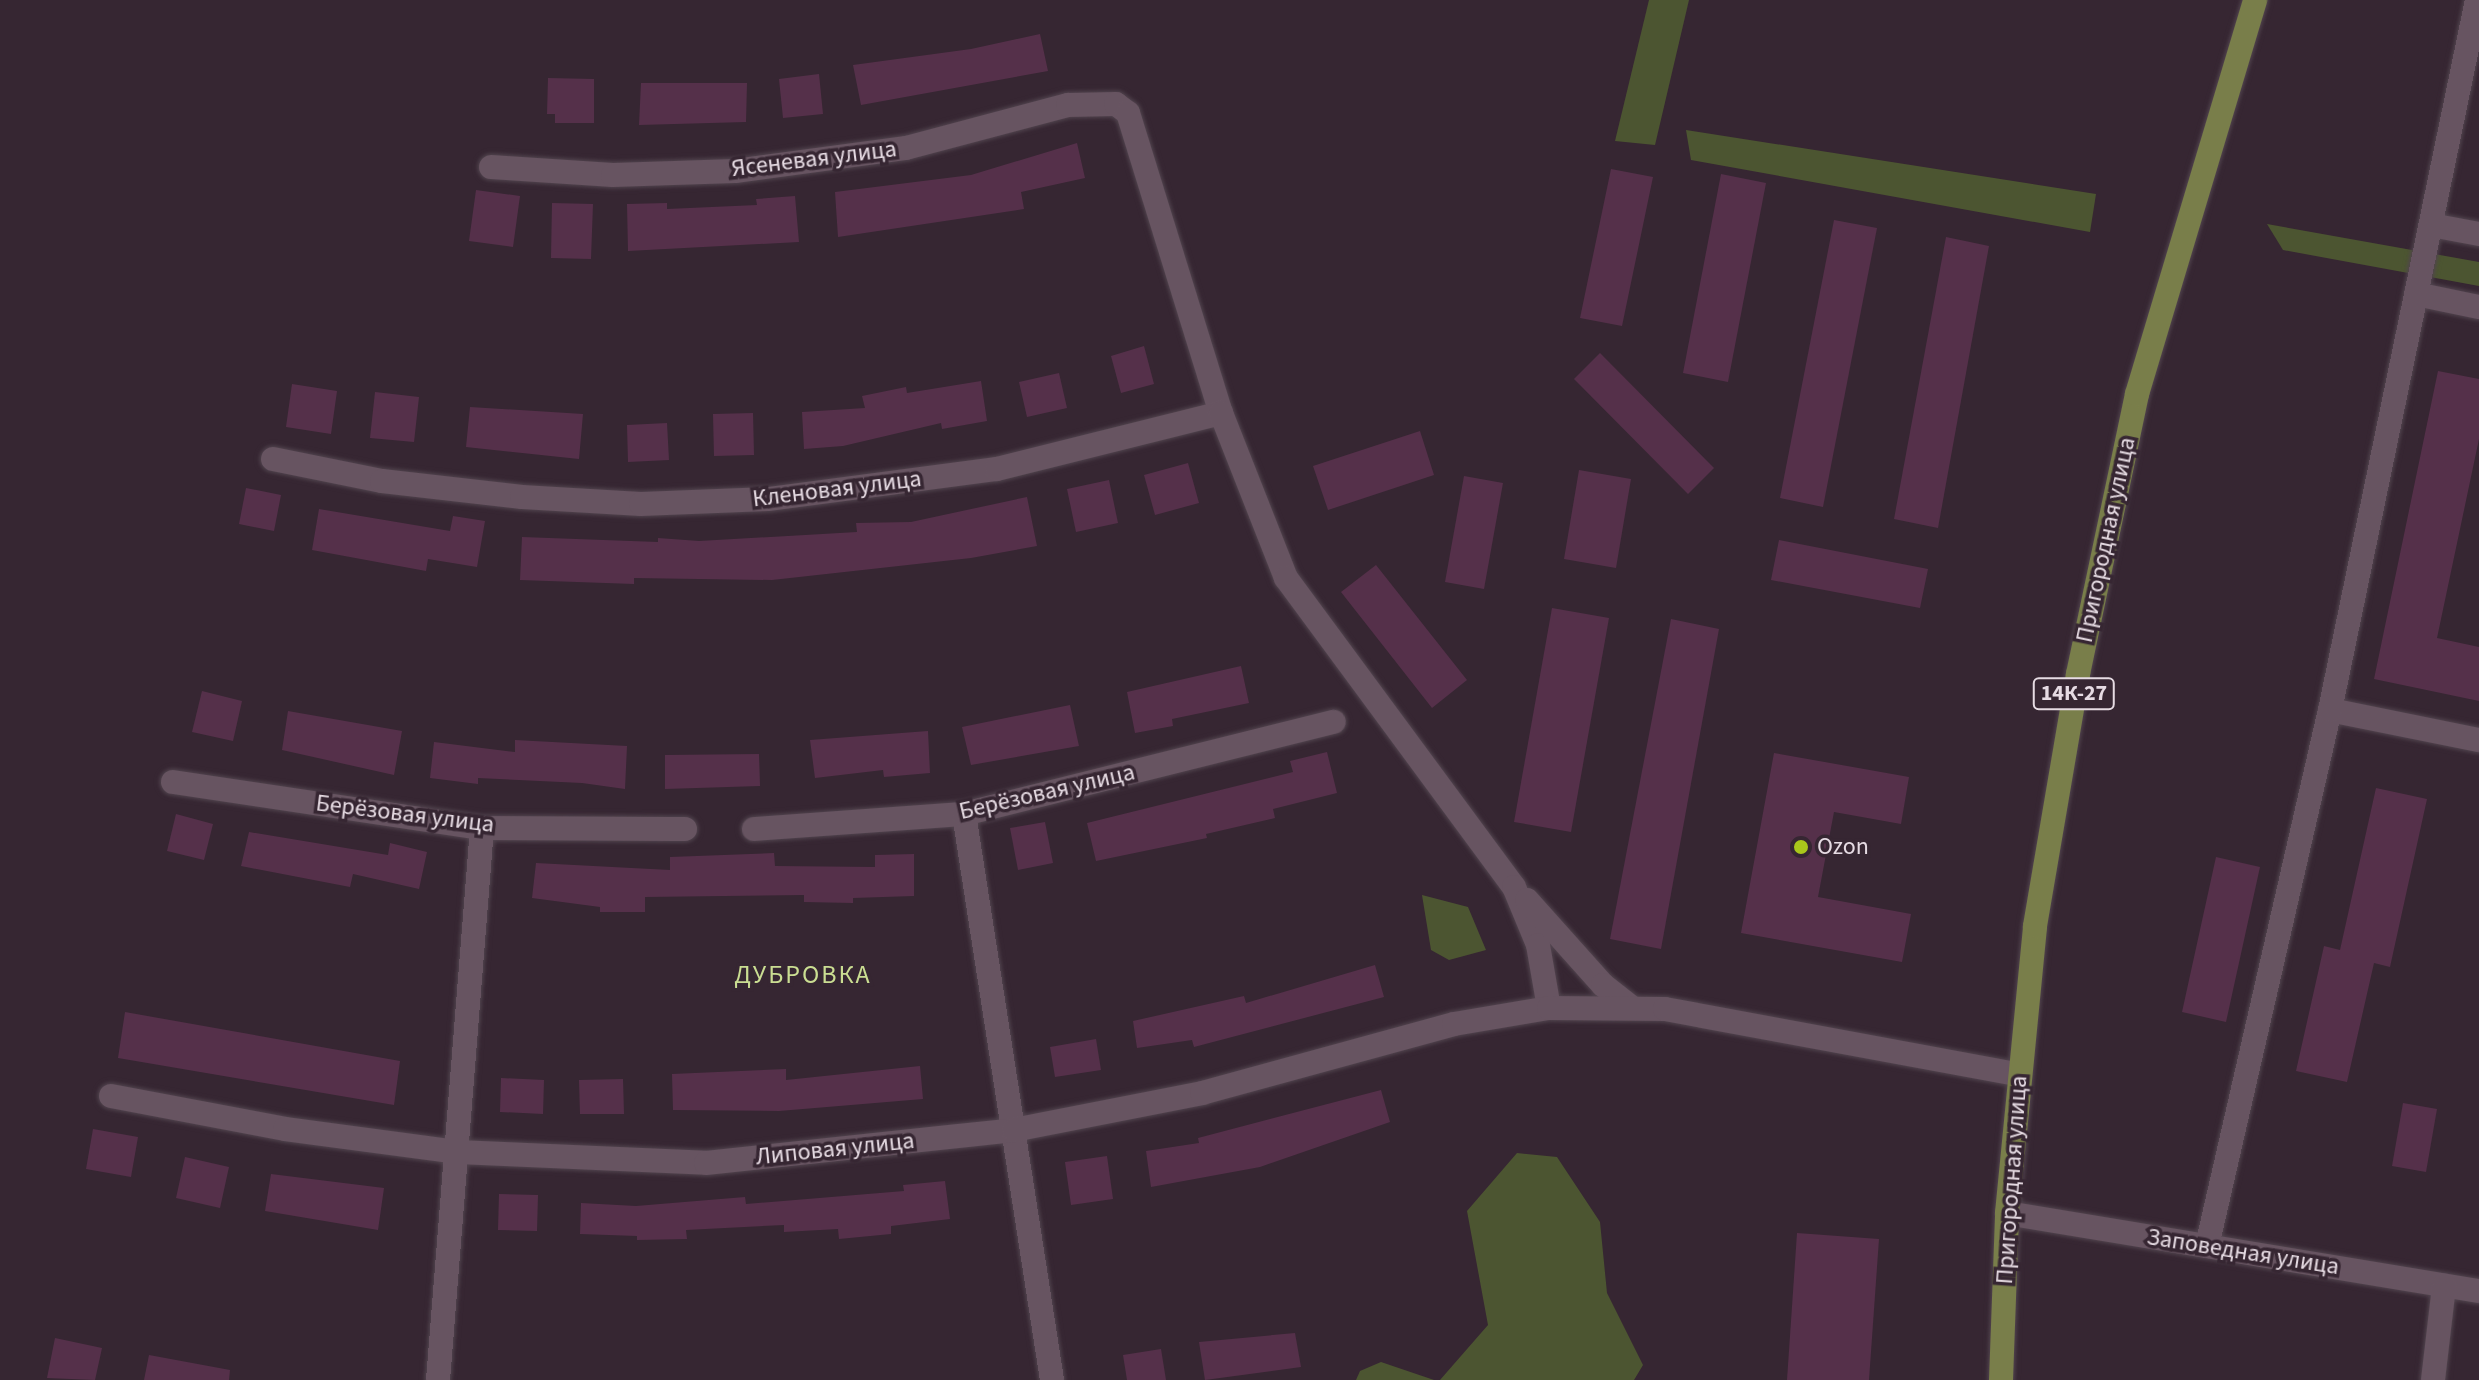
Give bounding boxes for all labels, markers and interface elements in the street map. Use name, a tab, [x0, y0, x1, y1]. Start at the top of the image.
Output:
street label: Ясеневая улица	[730, 135, 898, 183]
street label: Пригородная улица	[2070, 435, 2142, 645]
street label: Кленовая улица	[751, 464, 923, 514]
road number: 14К-27	[2032, 676, 2116, 712]
street label: Берёзовая улица	[956, 758, 1138, 826]
street label: Берёзовая улица	[314, 789, 496, 839]
place label: Ozon	[1817, 833, 1869, 861]
marker: Ozon	[1792, 838, 1810, 856]
district label: ДУБРОВКА	[734, 959, 872, 991]
street label: Пригородная улица	[1990, 1075, 2034, 1285]
street label: Липовая улица	[754, 1126, 916, 1172]
street label: Заповедная улица	[2145, 1223, 2341, 1281]

